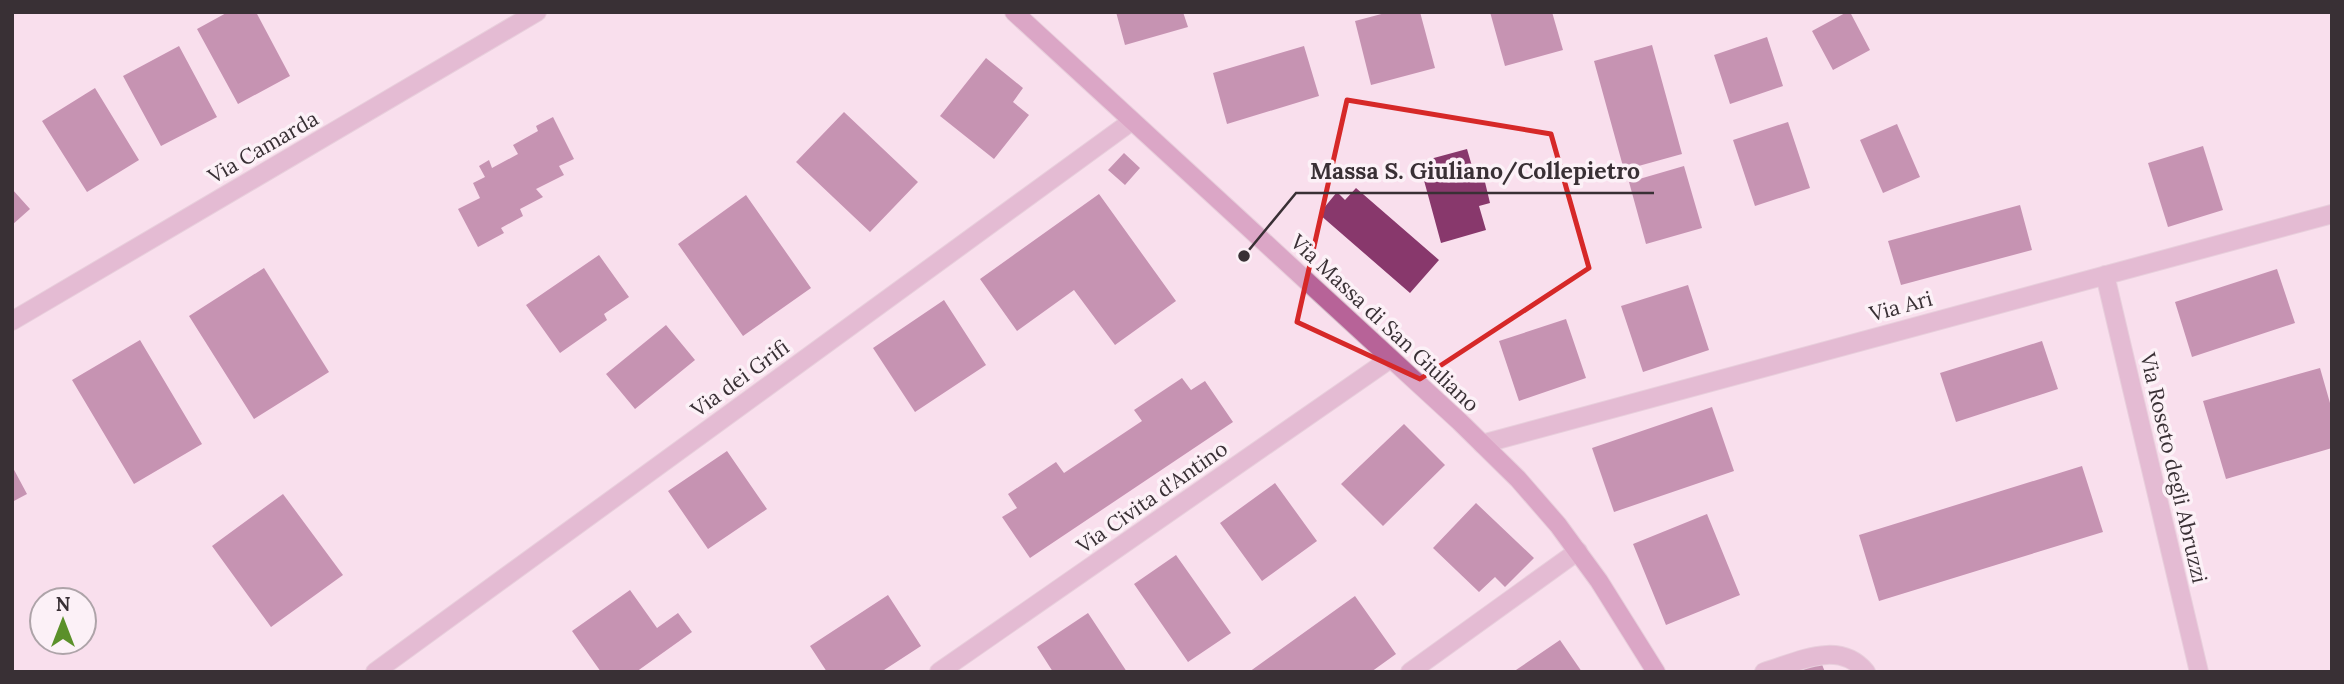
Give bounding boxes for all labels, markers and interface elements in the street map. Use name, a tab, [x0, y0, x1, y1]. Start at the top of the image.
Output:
street label: Via Camarda	[202, 104, 323, 190]
callout: Massa S. Giuliano/Collepietro	[1296, 149, 1654, 193]
text: Massa S. Giuliano/Collepietro	[1310, 156, 1640, 186]
street label: Via Massa di San Giuliano	[1284, 228, 1485, 418]
street label: Via Ari	[1866, 285, 1935, 328]
street label: Via dei Grifi	[685, 333, 794, 423]
street label: Via Roseto degli Abruzzi	[2134, 349, 2214, 586]
street label: Via Civita d'Antino	[1070, 435, 1233, 560]
north arrow	[28, 586, 98, 656]
text: N	[56, 592, 71, 616]

